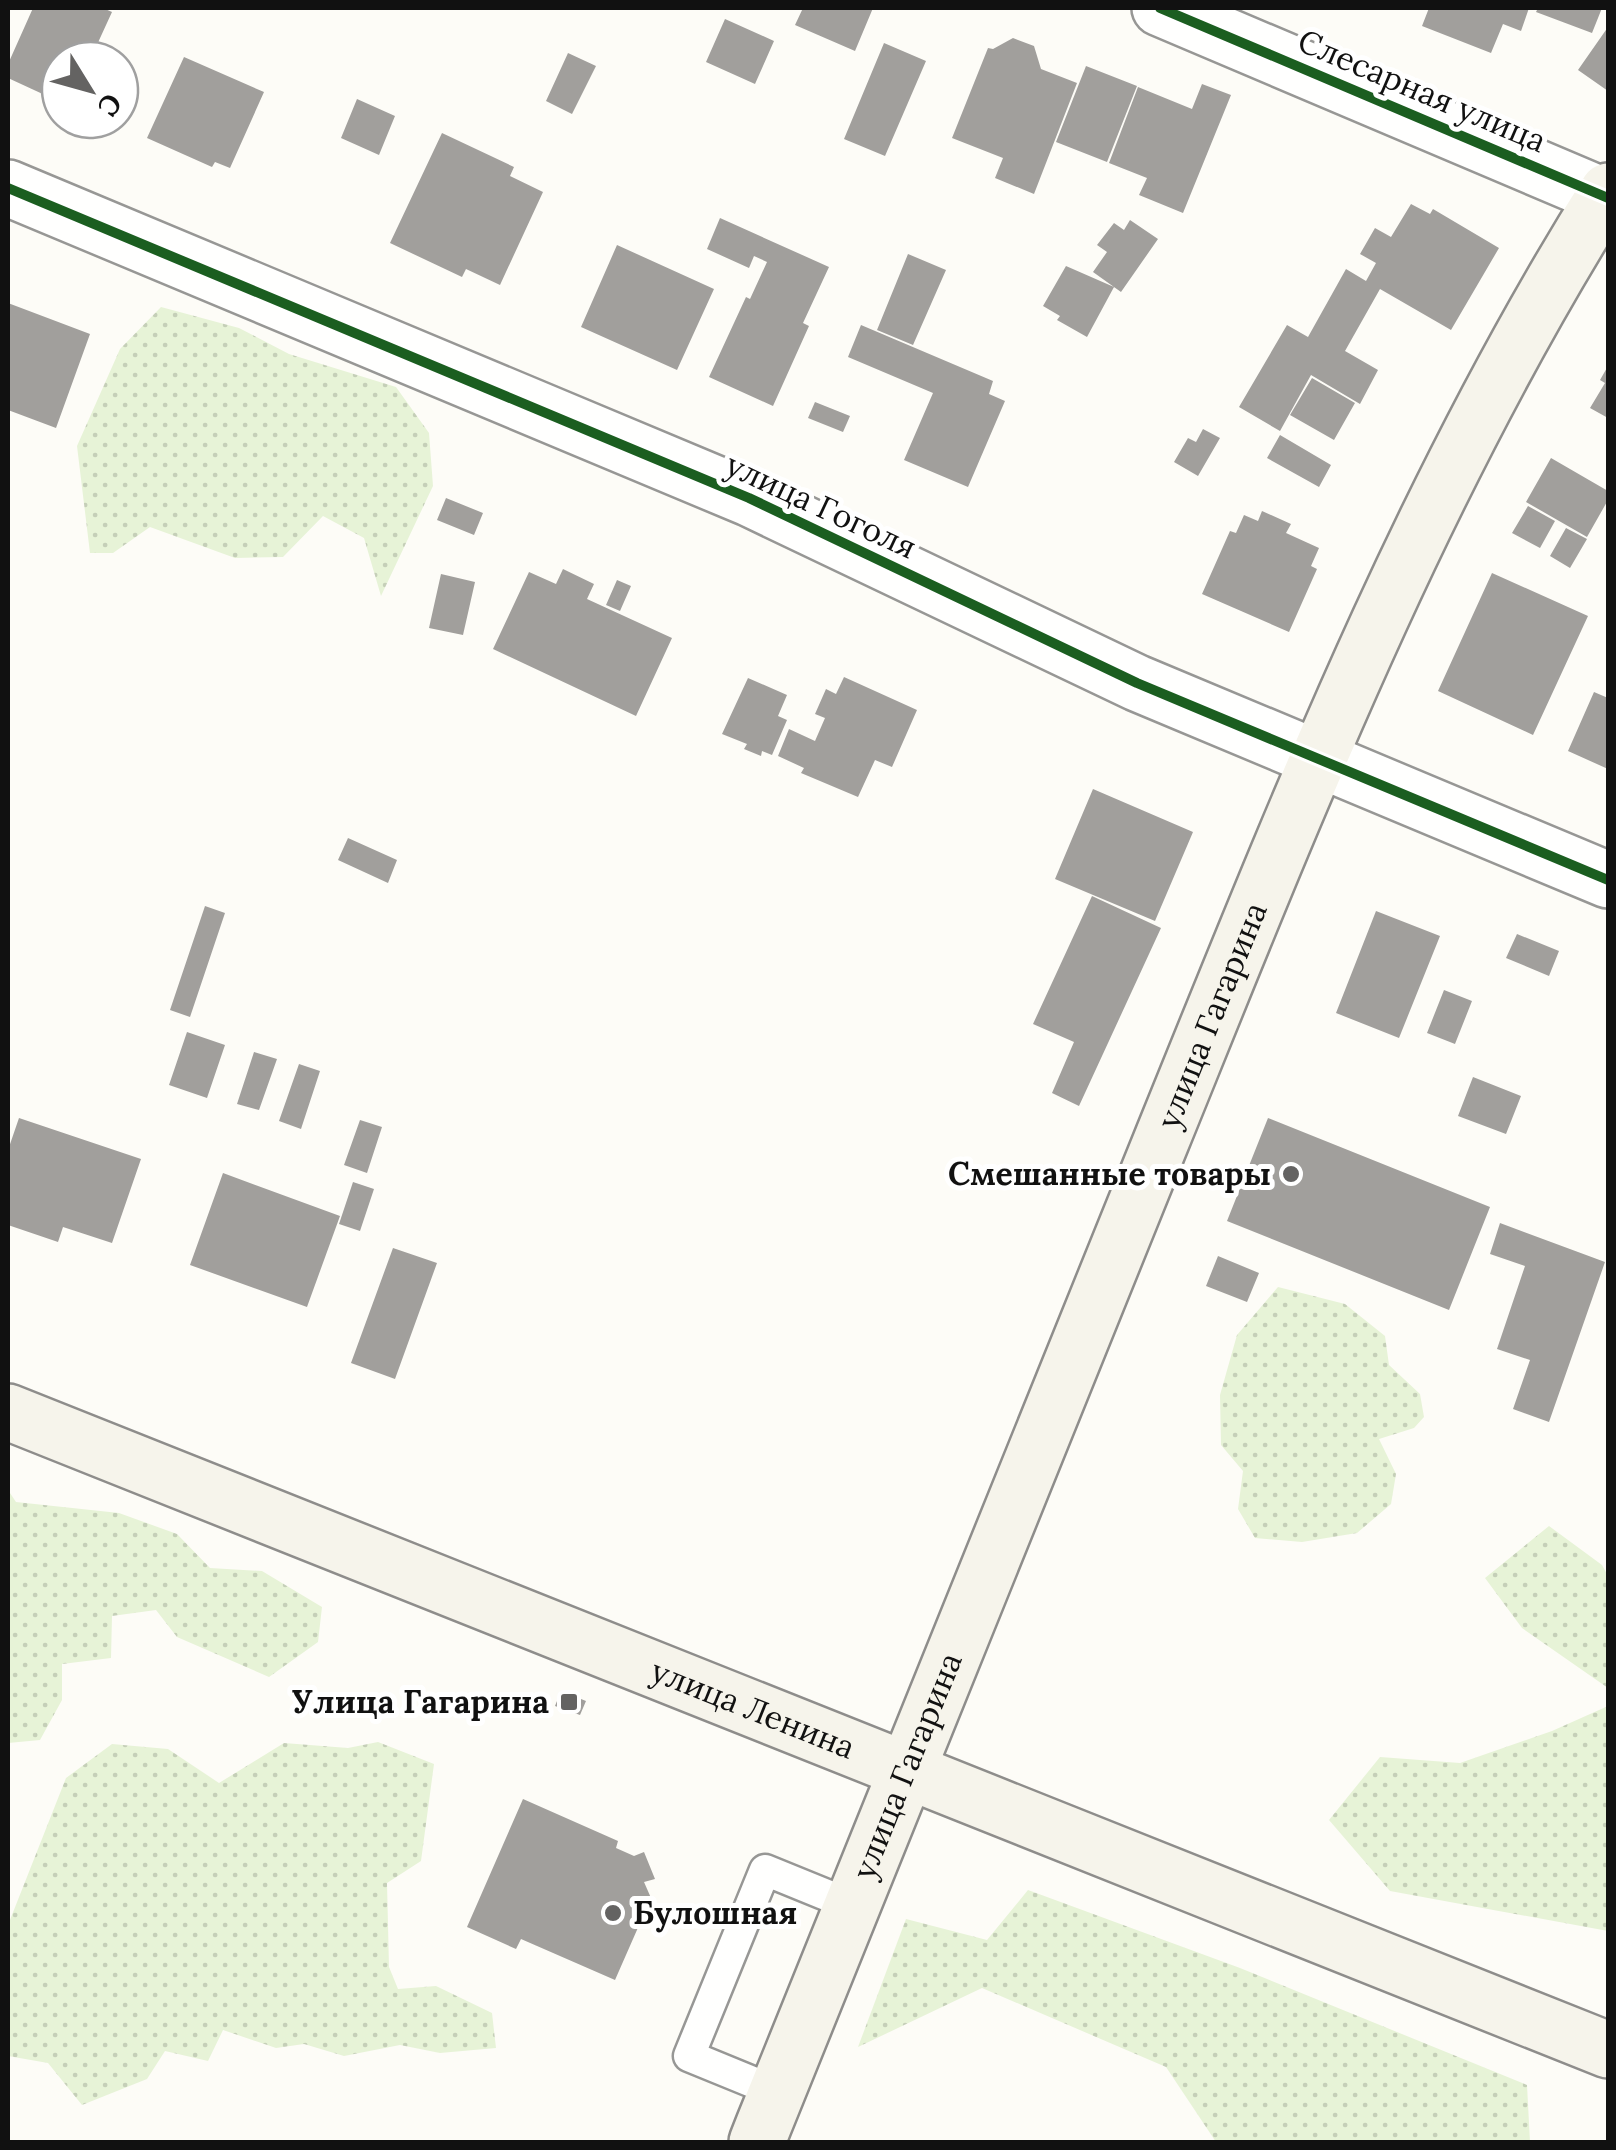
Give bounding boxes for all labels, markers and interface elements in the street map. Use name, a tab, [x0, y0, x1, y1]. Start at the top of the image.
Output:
street label: Слесарная улица	[1292, 20, 1552, 161]
north arrow	[40, 40, 140, 140]
text: С	[89, 87, 130, 124]
street label: улица Гоголя	[719, 443, 923, 568]
street label: улица Гагарина	[1147, 896, 1276, 1135]
place label: Смешанные товары	[948, 1153, 1271, 1194]
marker: Смешанные товары	[1280, 1163, 1302, 1185]
street label: улица Гагарина	[843, 1646, 971, 1885]
street label: улица Ленина	[645, 1650, 861, 1768]
place label: Улица Гагарина	[292, 1681, 549, 1722]
marker: Улица Гагарина	[558, 1691, 580, 1713]
place label: Булошная	[633, 1892, 797, 1933]
marker: Булошная	[602, 1902, 624, 1924]

